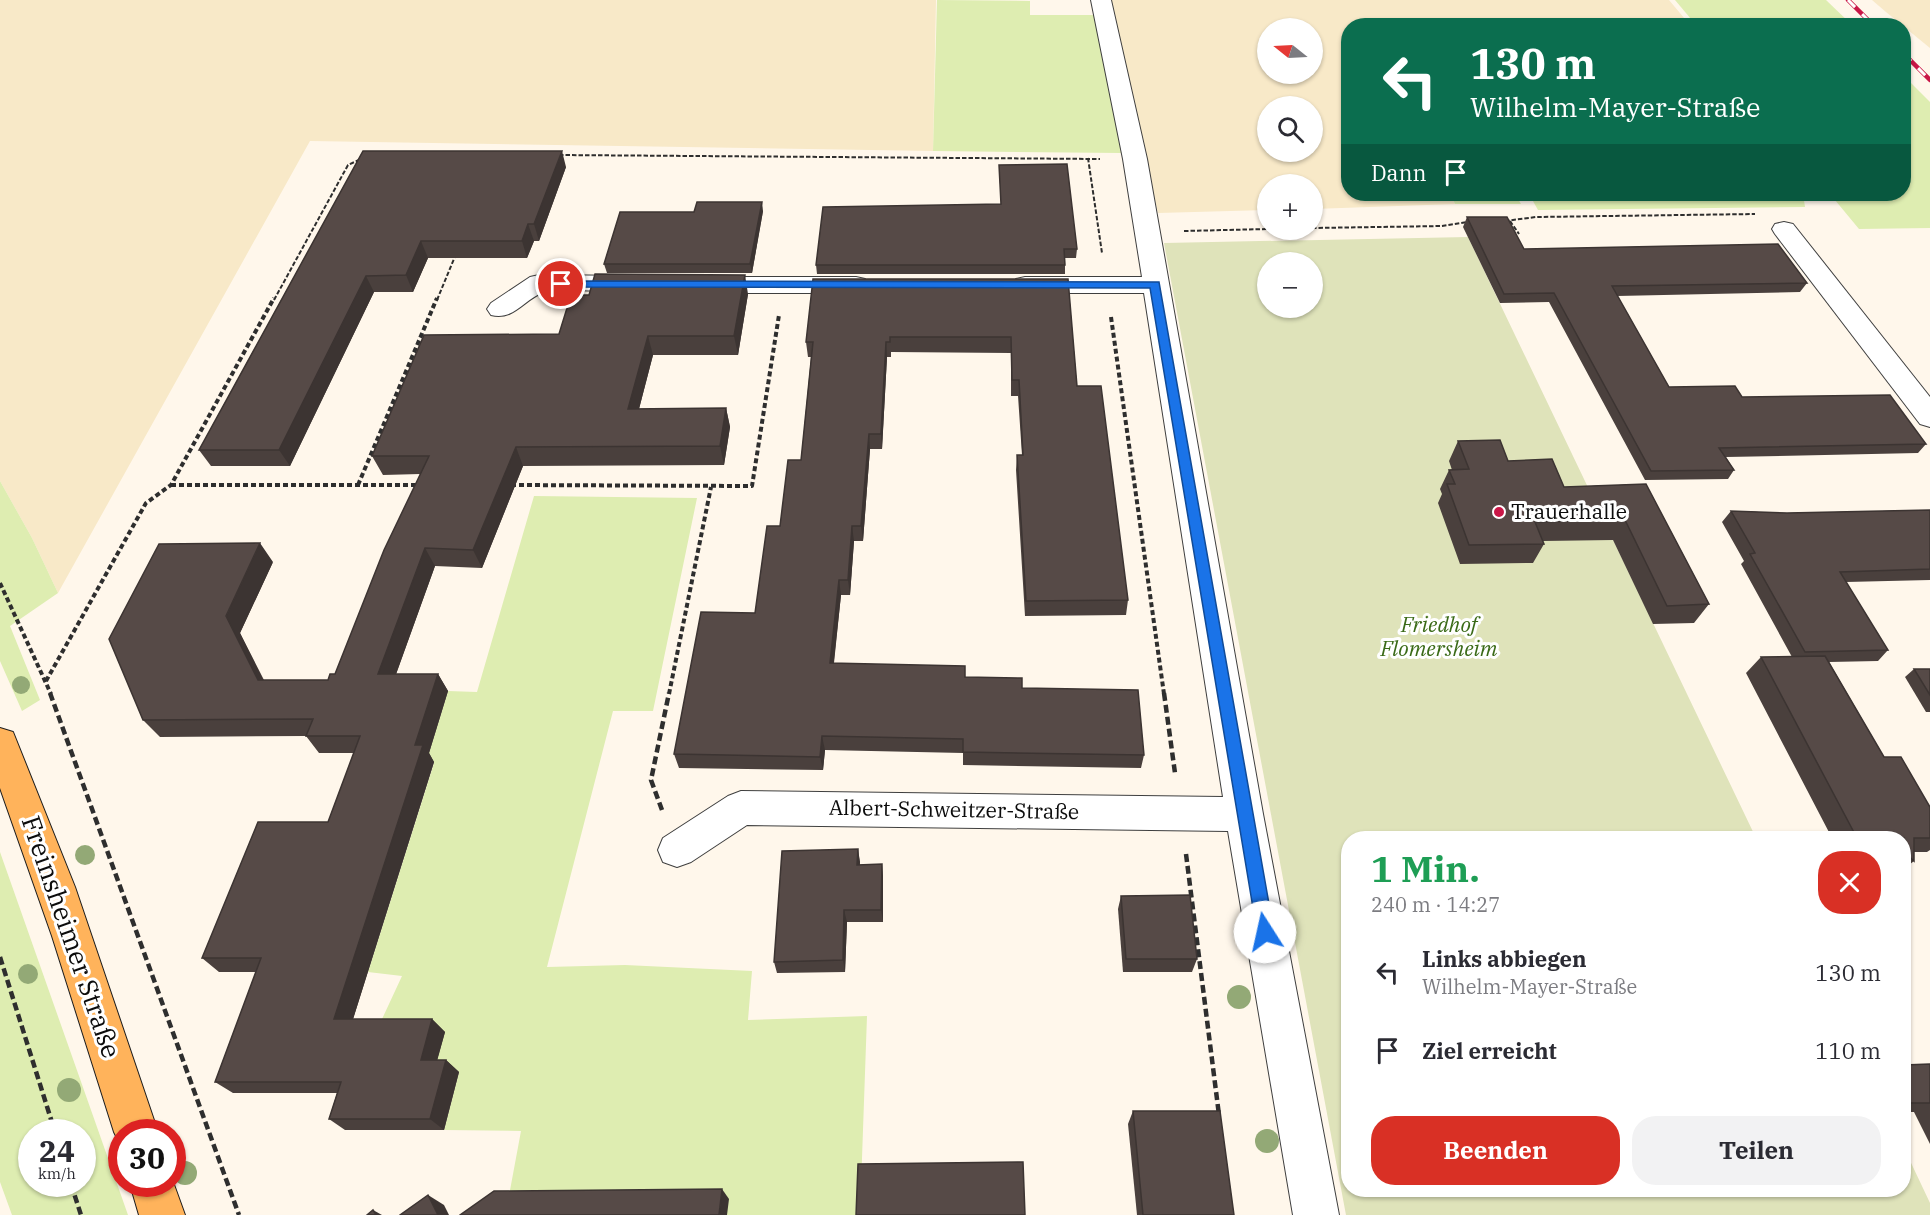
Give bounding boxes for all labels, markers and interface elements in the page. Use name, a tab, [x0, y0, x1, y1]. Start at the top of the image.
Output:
north arrow	[1257, 18, 1323, 84]
map controls	[1257, 18, 1323, 318]
text: 130 m	[1470, 36, 1596, 91]
icon: left	[1371, 42, 1449, 120]
text: Wilhelm-Mayer-Straße	[1470, 89, 1760, 124]
button: search	[1257, 96, 1323, 162]
icon: arrive	[1439, 156, 1472, 189]
text: Dann	[1371, 158, 1427, 187]
button: +	[1257, 174, 1323, 240]
button: −	[1257, 252, 1323, 318]
pin	[535, 258, 586, 309]
icon: arrive	[544, 267, 577, 300]
place label: Trauerhalle	[1511, 497, 1627, 525]
marker: Trauerhalle	[1492, 505, 1506, 519]
park label: Friedhof Flomersheim	[1379, 610, 1498, 662]
street label: Albert-Schweitzer-Straße	[829, 793, 1079, 825]
street label: Freinsheimer Straße	[15, 811, 129, 1062]
text: 1 Min.	[1371, 845, 1480, 892]
button: close	[1818, 851, 1881, 914]
text: 240 m · 14:27	[1371, 891, 1500, 918]
position arrow	[1233, 900, 1297, 964]
text: Links abbiegen	[1422, 944, 1587, 973]
icon: left	[1371, 956, 1404, 989]
text: 130 m	[1815, 958, 1881, 987]
text: Wilhelm-Mayer-Straße	[1422, 973, 1637, 1000]
icon: arrive	[1371, 1034, 1404, 1067]
text: Ziel erreicht	[1422, 1036, 1557, 1065]
text: 110 m	[1815, 1036, 1881, 1065]
button: Beenden	[1371, 1116, 1620, 1185]
button: Teilen	[1632, 1116, 1881, 1185]
speed limit sign: 30	[108, 1119, 186, 1197]
text: 24	[39, 1131, 75, 1170]
text: km/h	[38, 1164, 76, 1183]

